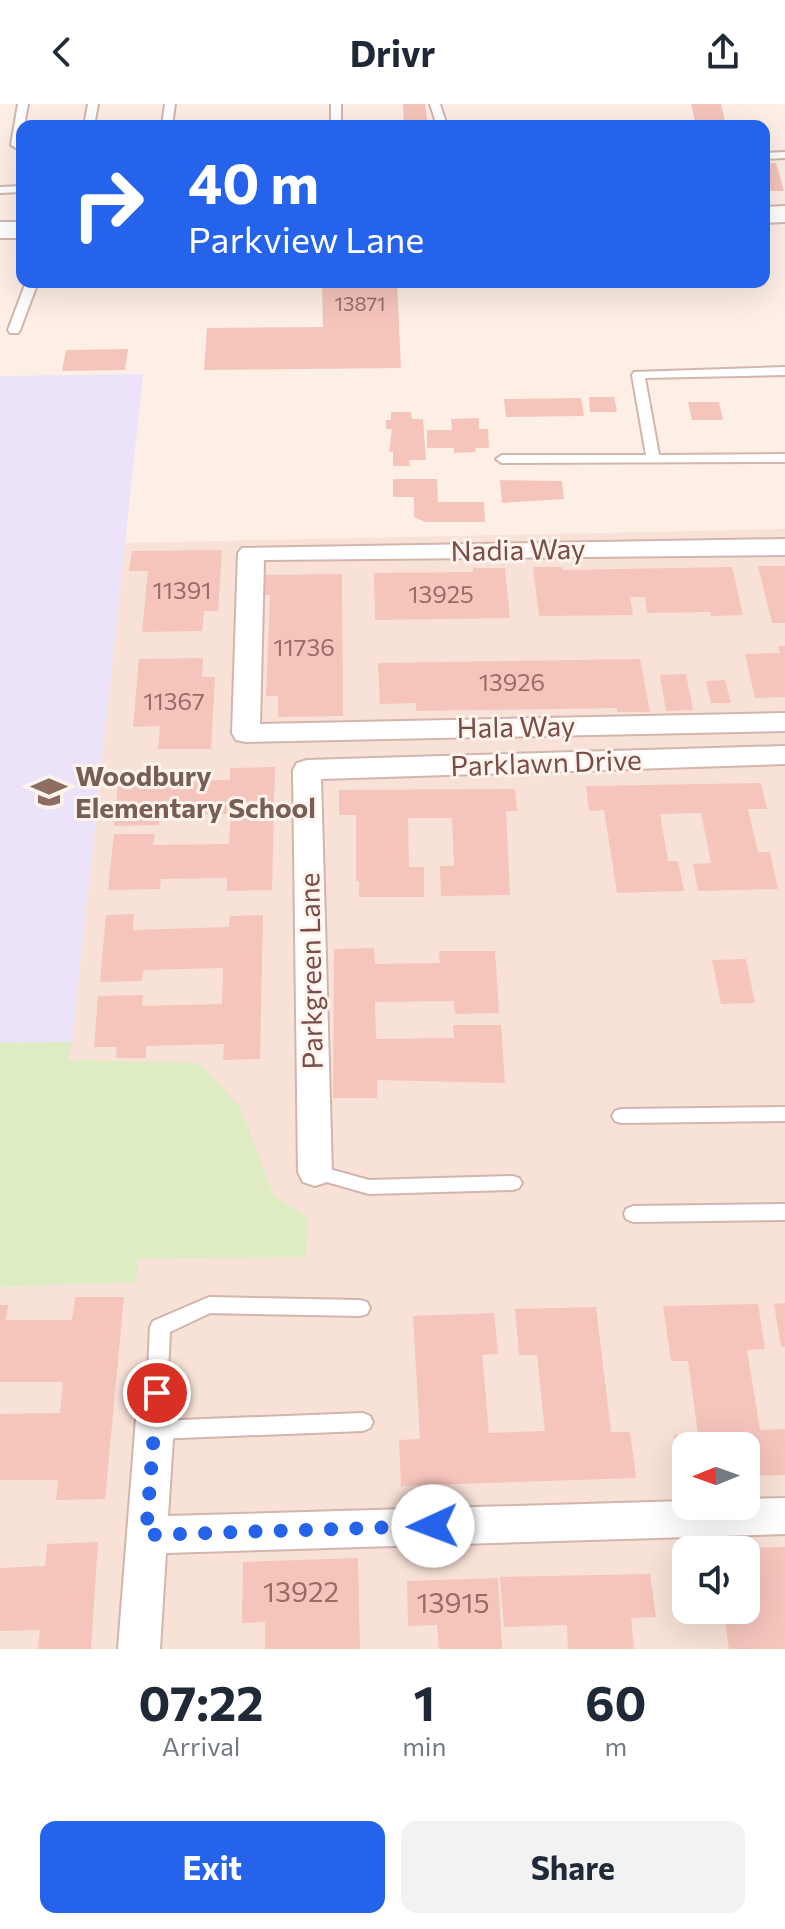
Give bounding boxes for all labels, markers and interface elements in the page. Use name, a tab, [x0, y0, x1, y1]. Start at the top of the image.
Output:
icon: back	[40, 30, 84, 74]
text: Drivr	[350, 30, 435, 74]
icon: share	[701, 30, 745, 74]
text: 40 m	[188, 147, 319, 216]
icon: right	[56, 152, 160, 256]
text: Parkview Lane	[188, 216, 424, 260]
house number: 13871	[334, 291, 386, 315]
street label: Nadia Way	[450, 531, 586, 567]
house number: 11391	[152, 575, 212, 604]
house number: 13925	[408, 579, 474, 608]
house number: 11736	[273, 632, 335, 661]
house number: 13926	[479, 667, 545, 696]
house number: 11367	[143, 686, 205, 715]
street label: Hala Way	[456, 708, 576, 744]
street label: Parklawn Drive	[450, 742, 642, 782]
place label: Woodbury Elementary School	[75, 758, 316, 824]
school or university icon: Woodbury Elementary School	[30, 773, 68, 811]
street label: Parkgreen Lane	[291, 872, 329, 1070]
pin	[123, 1359, 191, 1427]
icon: arrive	[135, 1371, 179, 1415]
north arrow	[672, 1432, 760, 1520]
map controls	[672, 1432, 760, 1624]
position arrow	[391, 1484, 475, 1568]
button: sound	[672, 1536, 760, 1624]
house number: 13922	[263, 1574, 339, 1608]
house number: 13915	[417, 1585, 490, 1619]
text: 07:22	[139, 1672, 264, 1731]
text: 1	[413, 1672, 435, 1731]
text: 60	[585, 1672, 646, 1731]
text: Arrival	[162, 1730, 240, 1761]
text: min	[402, 1730, 446, 1761]
text: m	[604, 1730, 627, 1761]
button: Exit	[40, 1821, 385, 1913]
button: Share	[401, 1821, 745, 1913]

